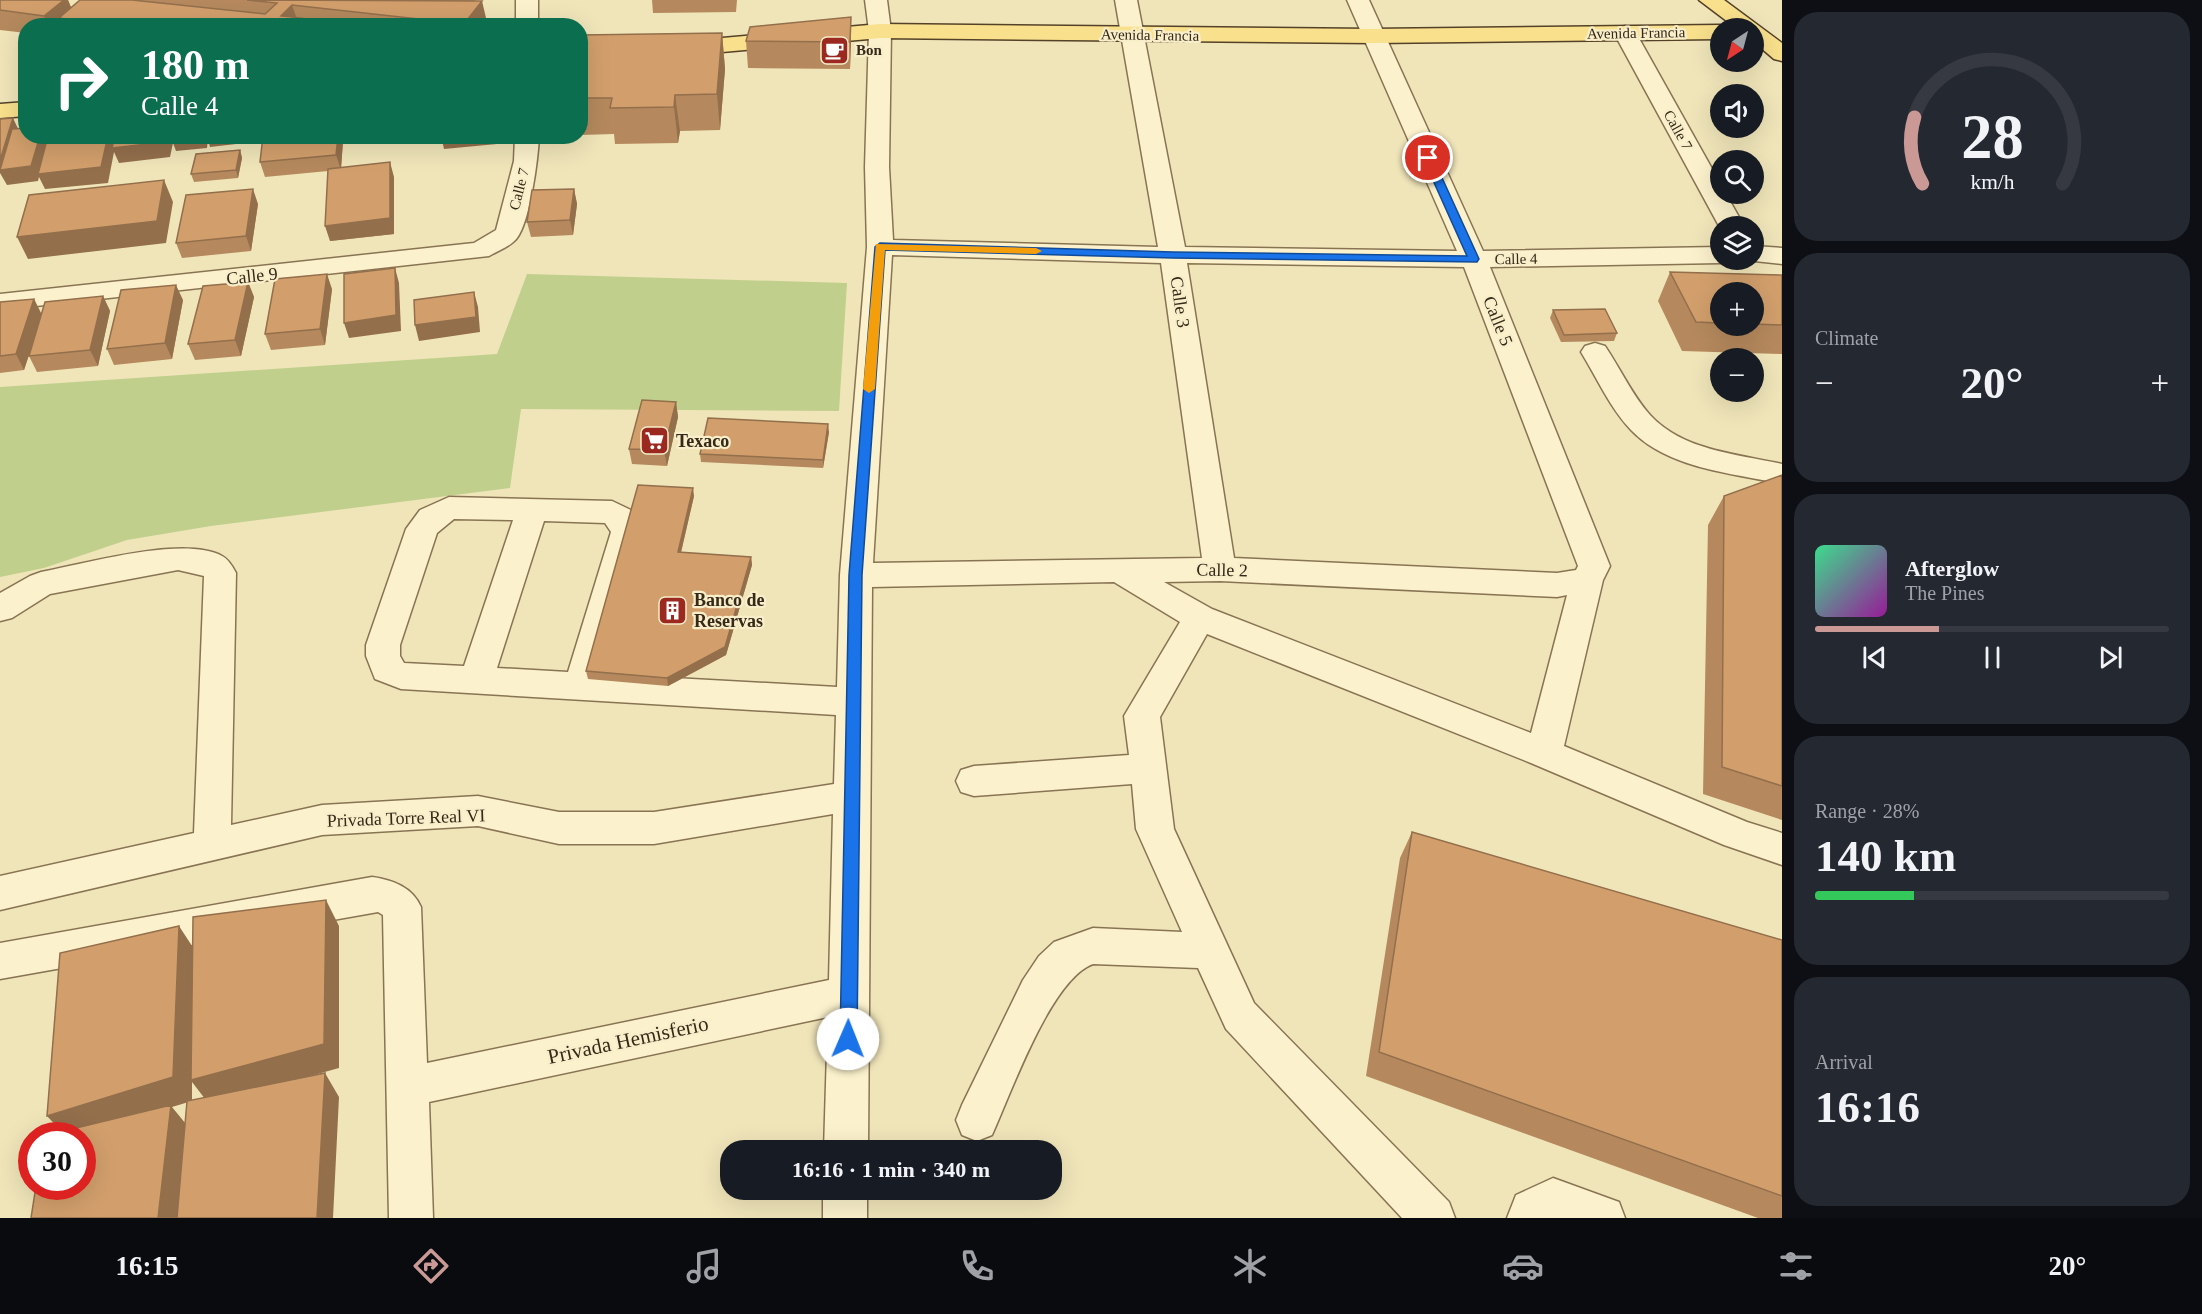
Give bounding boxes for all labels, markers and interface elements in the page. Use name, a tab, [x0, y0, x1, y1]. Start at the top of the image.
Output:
north arrow	[1710, 18, 1764, 72]
map controls	[1710, 18, 1764, 402]
street label: Avenida Francia	[1587, 24, 1686, 42]
street label: Avenida Francia	[1101, 26, 1200, 44]
cafe icon: Bon	[819, 34, 851, 66]
icon: right	[42, 42, 120, 120]
text: 180 m	[141, 42, 250, 88]
place label: Bon	[856, 42, 883, 58]
button: sound	[1710, 84, 1764, 138]
text: Calle 4	[141, 91, 218, 121]
text: 28	[1961, 102, 2023, 171]
street label: Calle 7	[1661, 107, 1696, 153]
pin	[1402, 132, 1453, 183]
icon: arrive	[1411, 141, 1444, 174]
button: search	[1710, 150, 1764, 204]
street label: Calle 7	[506, 166, 532, 212]
text: km/h	[1970, 170, 2014, 194]
button: layers	[1710, 216, 1764, 270]
street label: Calle 4	[1494, 251, 1538, 267]
street label: Calle 9	[225, 263, 279, 289]
street label: Calle 3	[1167, 275, 1193, 329]
button: +	[1710, 282, 1764, 336]
street label: Calle 5	[1479, 293, 1517, 349]
text: Climate	[1815, 327, 1878, 349]
button: −	[1710, 348, 1764, 402]
text: 20°	[1961, 358, 2024, 408]
text: −	[1815, 365, 1834, 401]
text: +	[2150, 365, 2169, 401]
supermarket icon: Texaco	[639, 425, 671, 457]
place label: Texaco	[676, 431, 729, 451]
text: Afterglow	[1905, 556, 1999, 581]
street label: Calle 2	[1196, 560, 1248, 580]
text: The Pines	[1905, 582, 1984, 604]
place label: Banco de Reservas	[694, 590, 765, 631]
building icon: Banco de Reservas	[657, 594, 689, 626]
icon: previous	[1858, 641, 1891, 674]
icon: pause	[1976, 641, 2009, 674]
icon: next	[2094, 641, 2127, 674]
text: Range · 28%	[1815, 800, 1919, 822]
street label: Privada Torre Real VI	[326, 805, 486, 831]
text: 140 km	[1815, 831, 1956, 881]
position arrow	[816, 1007, 880, 1071]
street label: Privada Hemisferio	[545, 1011, 711, 1069]
text: Arrival	[1815, 1051, 1873, 1073]
text: 16:16	[1815, 1082, 1920, 1132]
speed limit sign: 30	[18, 1122, 96, 1200]
text: 16:16 · 1 min · 340 m	[792, 1157, 990, 1182]
icon: directions	[410, 1245, 452, 1287]
icon: music	[683, 1245, 725, 1287]
icon: phone	[956, 1245, 998, 1287]
icon: climate	[1229, 1245, 1271, 1287]
icon: car	[1502, 1245, 1544, 1287]
icon: filters	[1775, 1245, 1817, 1287]
text: 16:15	[116, 1251, 179, 1281]
text: 20°	[2049, 1251, 2086, 1281]

